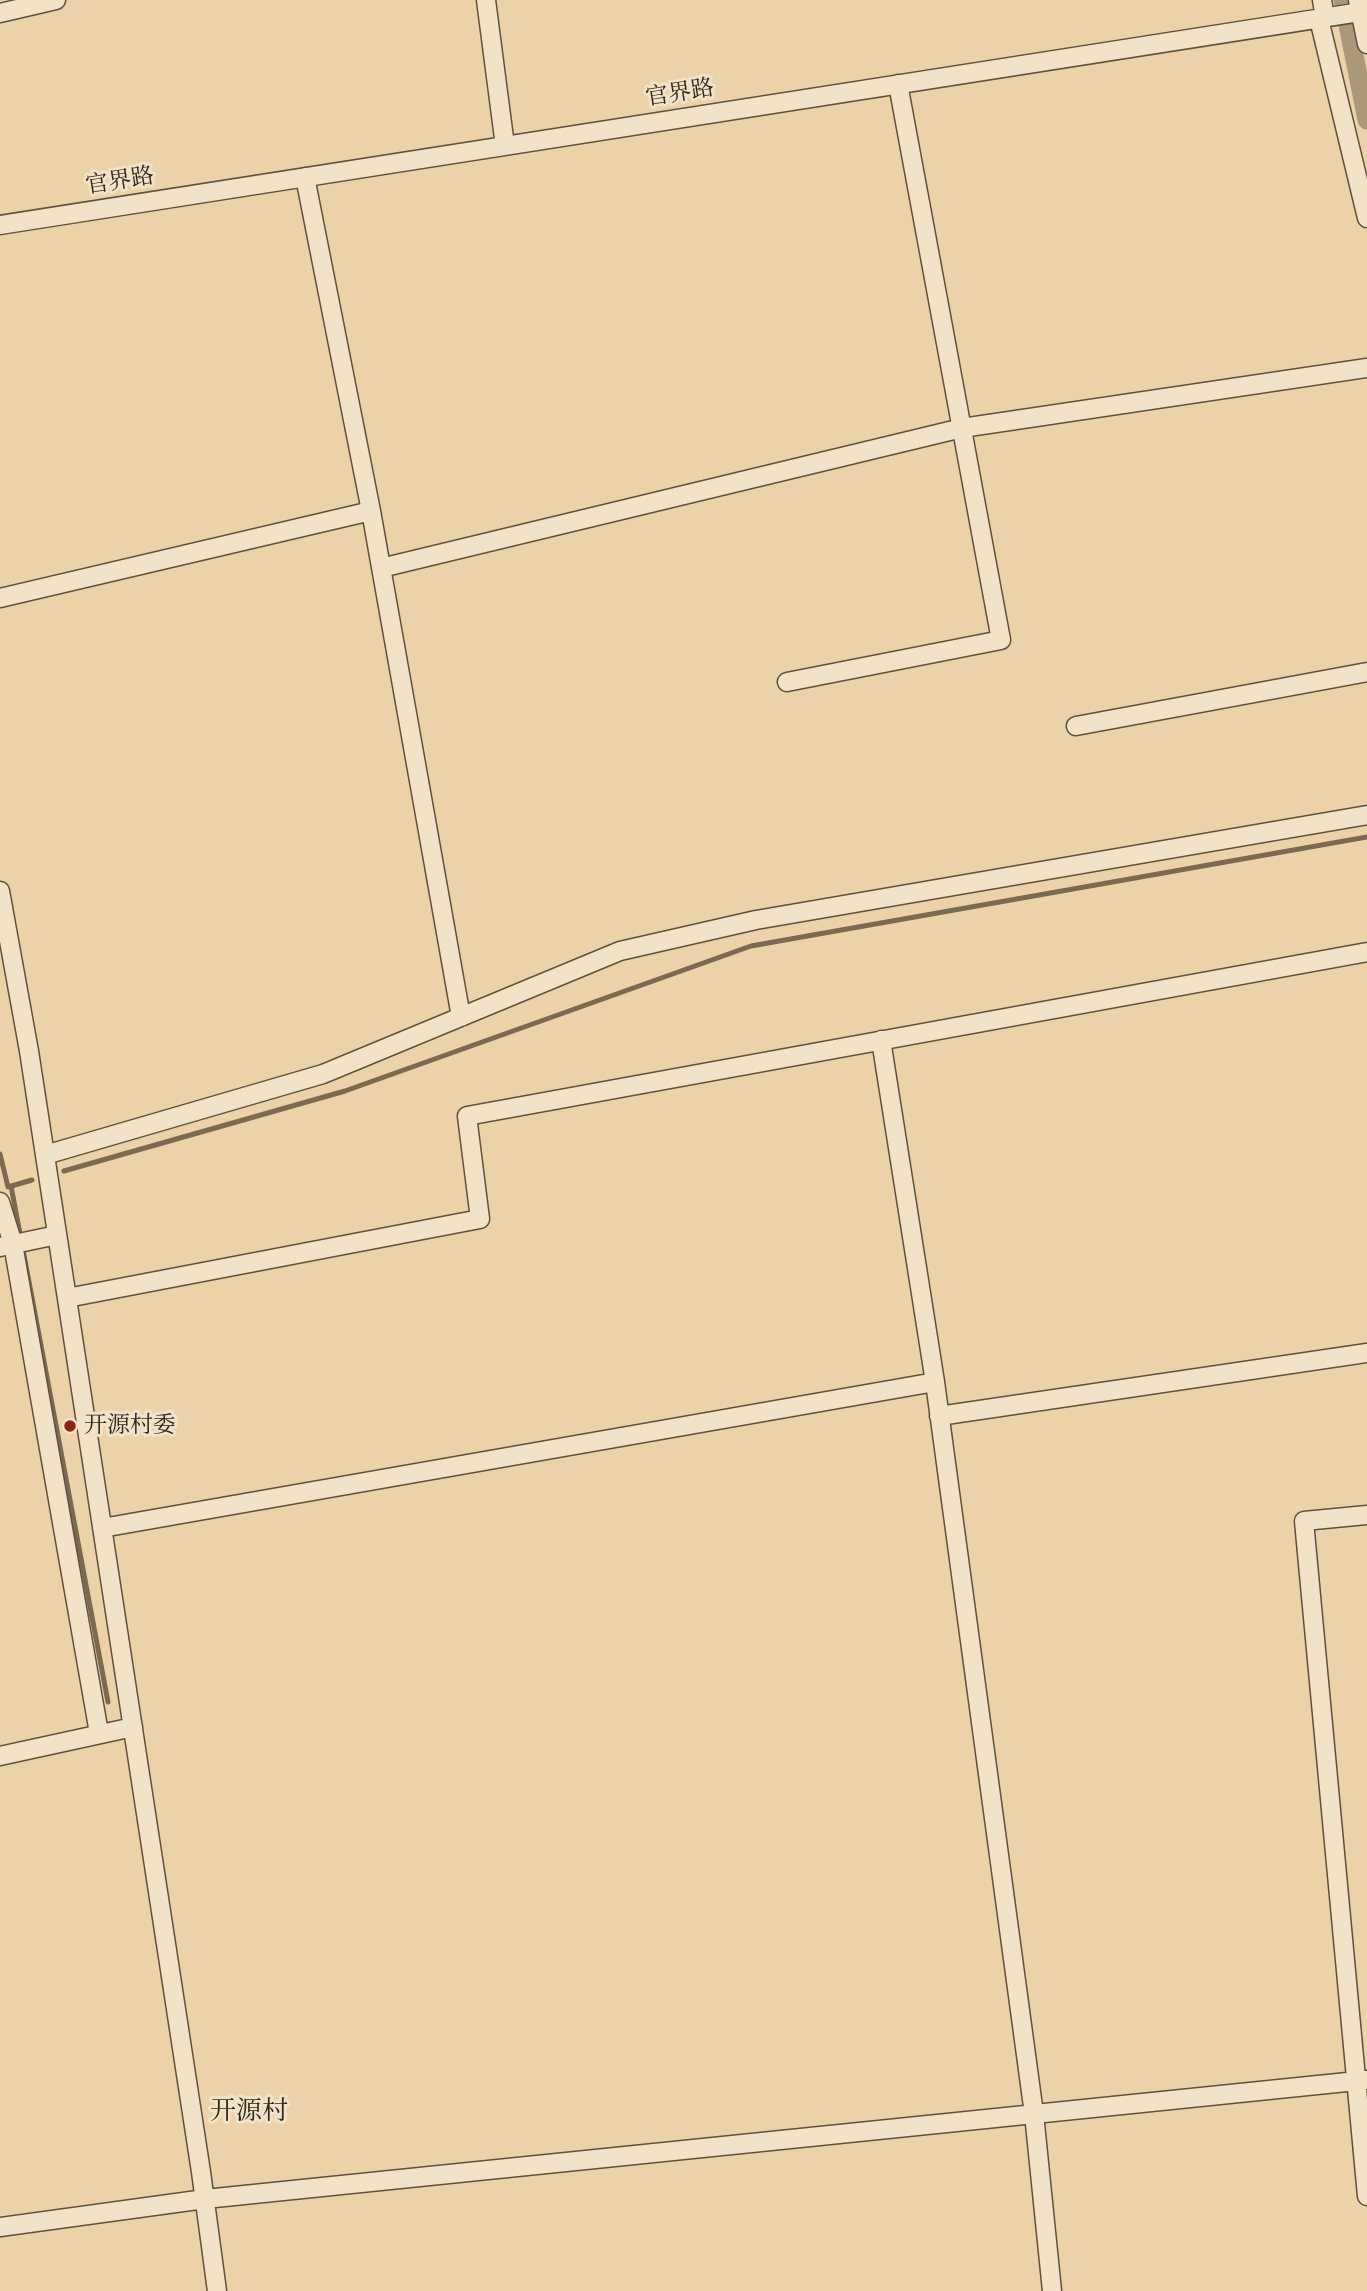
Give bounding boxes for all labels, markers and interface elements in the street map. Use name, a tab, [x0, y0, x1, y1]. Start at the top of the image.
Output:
street label: 官界路	[644, 75, 716, 113]
street label: 官界路	[84, 163, 156, 201]
place label: 开源村委	[84, 1412, 176, 1440]
marker: 开源村委	[62, 1418, 78, 1434]
district label: 开源村	[210, 2097, 288, 2129]

